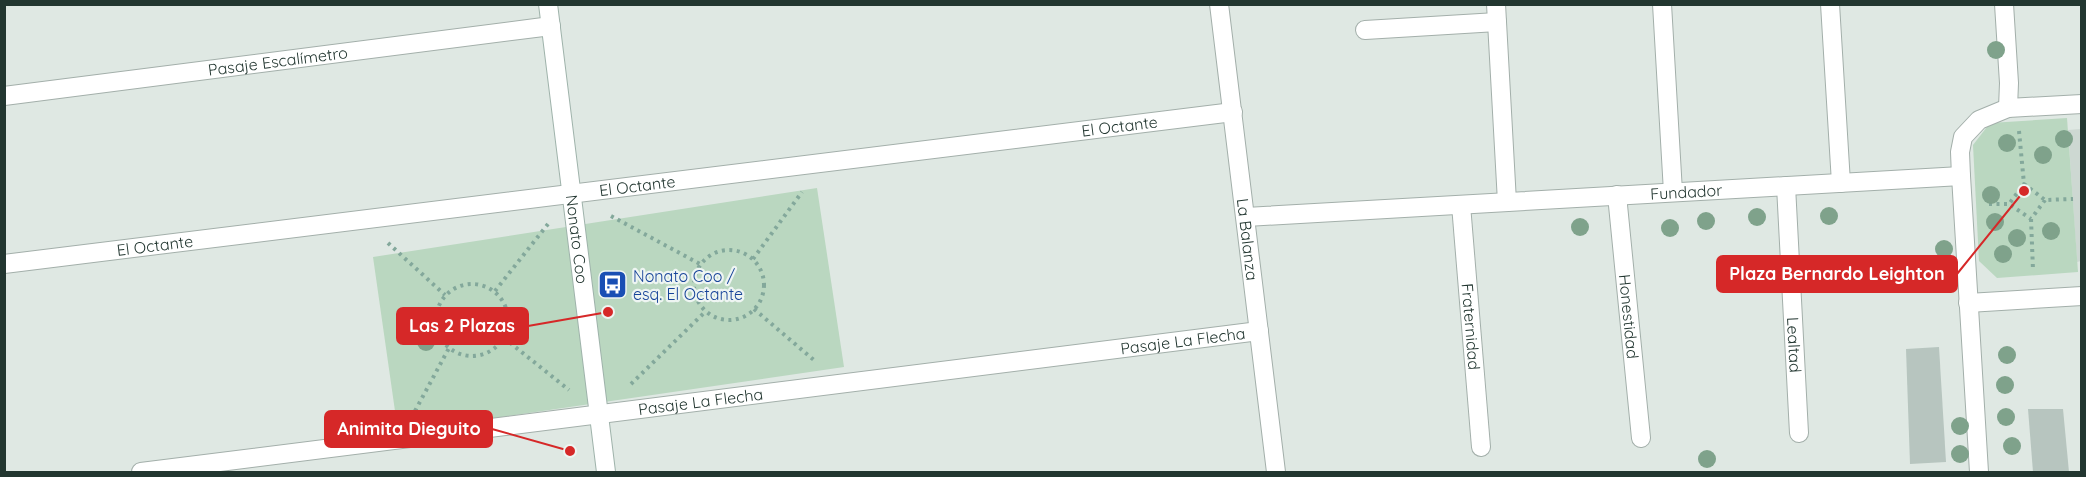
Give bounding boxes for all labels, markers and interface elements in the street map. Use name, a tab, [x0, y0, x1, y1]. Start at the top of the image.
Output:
street label: Pasaje Escalímetro	[207, 42, 349, 80]
street label: El Octante	[1080, 111, 1159, 141]
street label: El Octante	[598, 171, 676, 200]
street label: Fundador	[1650, 180, 1723, 204]
street label: Nonato Coo	[562, 194, 593, 285]
street label: La Balanza	[1233, 197, 1263, 282]
street label: El Octante	[116, 231, 194, 260]
callout: Plaza Bernardo Leighton	[1717, 256, 1957, 292]
text: Plaza Bernardo Leighton	[1729, 262, 1945, 285]
place label: Nonato Coo / esq. El Octante	[633, 266, 743, 304]
bus stop icon: Nonato Coo / esq. El Octante	[596, 269, 628, 301]
street label: Honestidad	[1615, 273, 1643, 360]
street label: Fraternidad	[1458, 282, 1485, 371]
callout: Las 2 Plazas	[397, 308, 528, 344]
text: Las 2 Plazas	[409, 314, 515, 337]
street label: Lealtad	[1783, 316, 1806, 373]
street label: Pasaje La Flecha	[1119, 323, 1246, 358]
street label: Pasaje La Flecha	[637, 384, 764, 419]
callout: Animita Dieguito	[325, 411, 492, 447]
text: Animita Dieguito	[337, 417, 481, 440]

